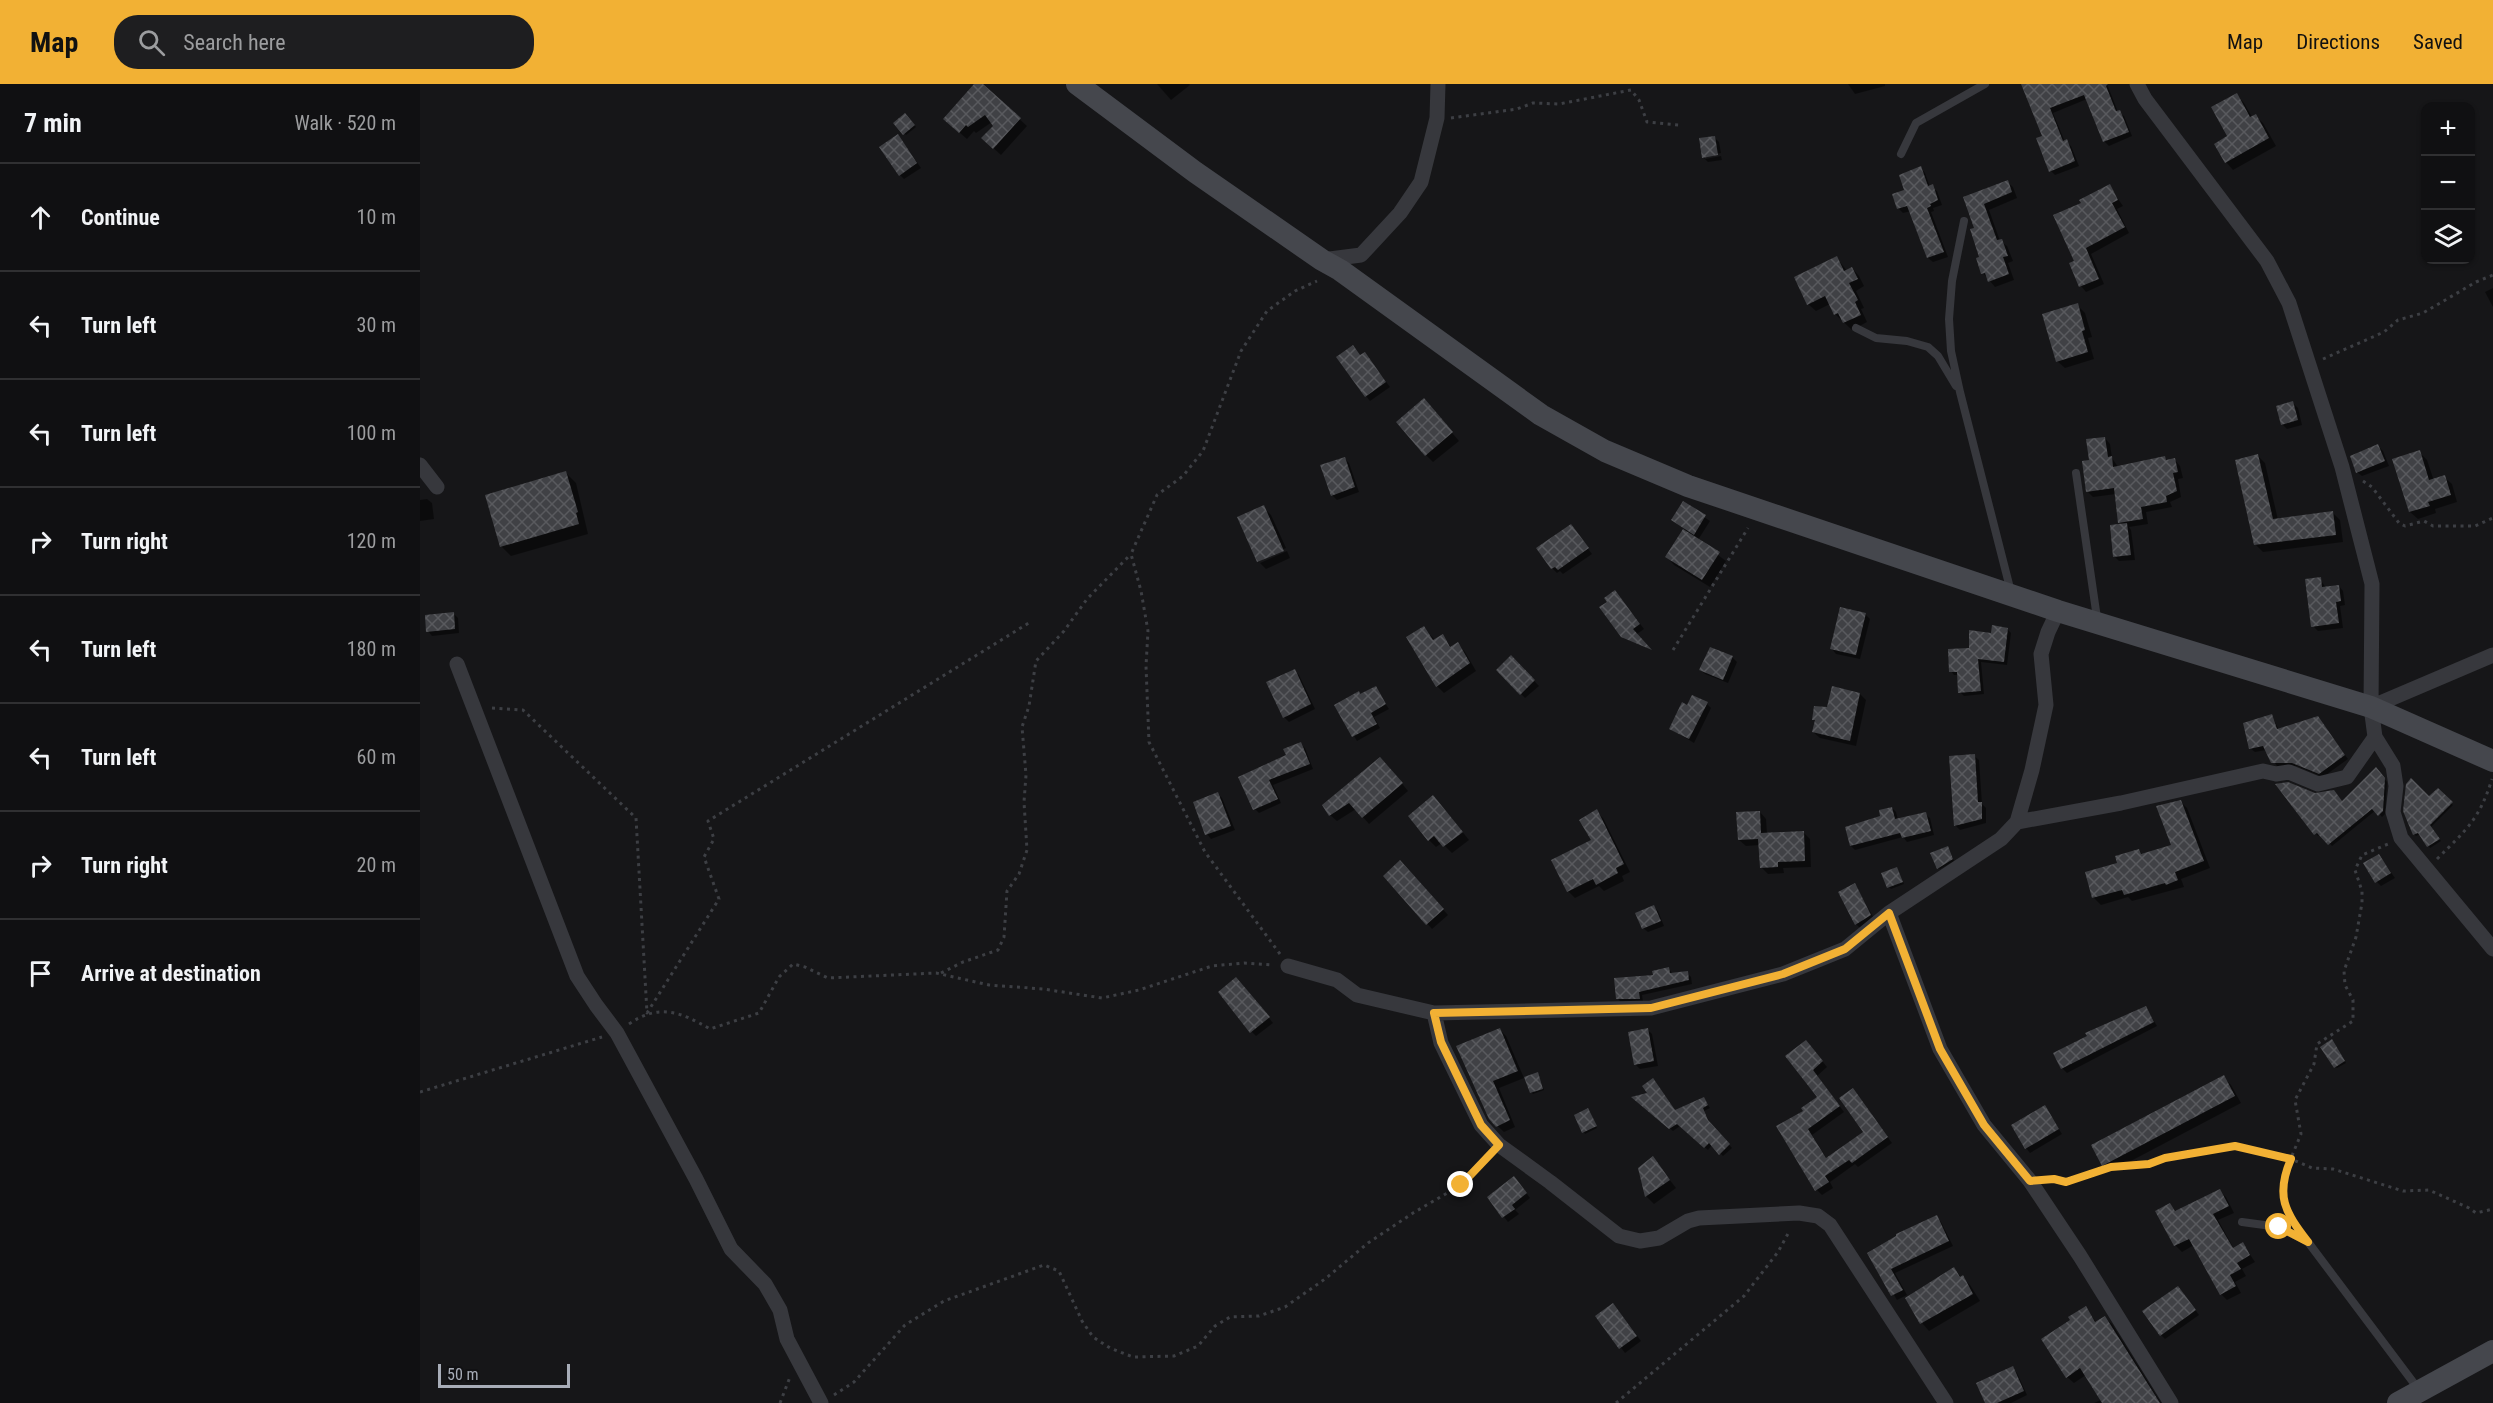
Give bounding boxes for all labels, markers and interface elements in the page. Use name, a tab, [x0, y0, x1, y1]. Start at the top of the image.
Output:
search box	[114, 15, 534, 69]
text: Map	[30, 26, 78, 59]
icon: search	[135, 26, 168, 59]
text: Search here	[183, 30, 286, 55]
text: Map	[2227, 30, 2263, 54]
text: Directions	[2296, 30, 2380, 54]
text: Saved	[2413, 30, 2463, 54]
map controls	[2421, 102, 2475, 264]
button: +	[2421, 102, 2475, 156]
text: 7 min	[24, 108, 82, 138]
text: Walk · 520 m	[295, 111, 396, 135]
button: −	[2421, 156, 2475, 210]
icon: ahead	[24, 201, 57, 234]
text: Continue	[81, 205, 160, 230]
text: 10 m	[357, 205, 396, 229]
button: layers	[2421, 210, 2475, 264]
icon: left	[24, 309, 57, 342]
text: Turn left	[81, 313, 156, 338]
text: 30 m	[357, 313, 396, 337]
icon: left	[24, 417, 57, 450]
text: Turn left	[81, 421, 156, 446]
text: 100 m	[347, 421, 396, 445]
icon: right	[24, 525, 57, 558]
text: Turn right	[81, 529, 168, 554]
text: 120 m	[347, 529, 396, 553]
icon: left	[24, 633, 57, 666]
text: Turn left	[81, 637, 156, 662]
text: 180 m	[347, 637, 396, 661]
icon: left	[24, 741, 57, 774]
text: Turn left	[81, 745, 156, 770]
text: 60 m	[357, 745, 396, 769]
icon: right	[24, 849, 57, 882]
text: Turn right	[81, 853, 168, 878]
text: 20 m	[357, 853, 396, 877]
icon: arrive	[24, 957, 57, 990]
text: Arrive at destination	[81, 961, 261, 986]
route end	[1447, 1171, 1473, 1197]
route start	[2265, 1213, 2291, 1239]
scale bar	[438, 1361, 570, 1388]
text: 50 m	[447, 1365, 479, 1384]

